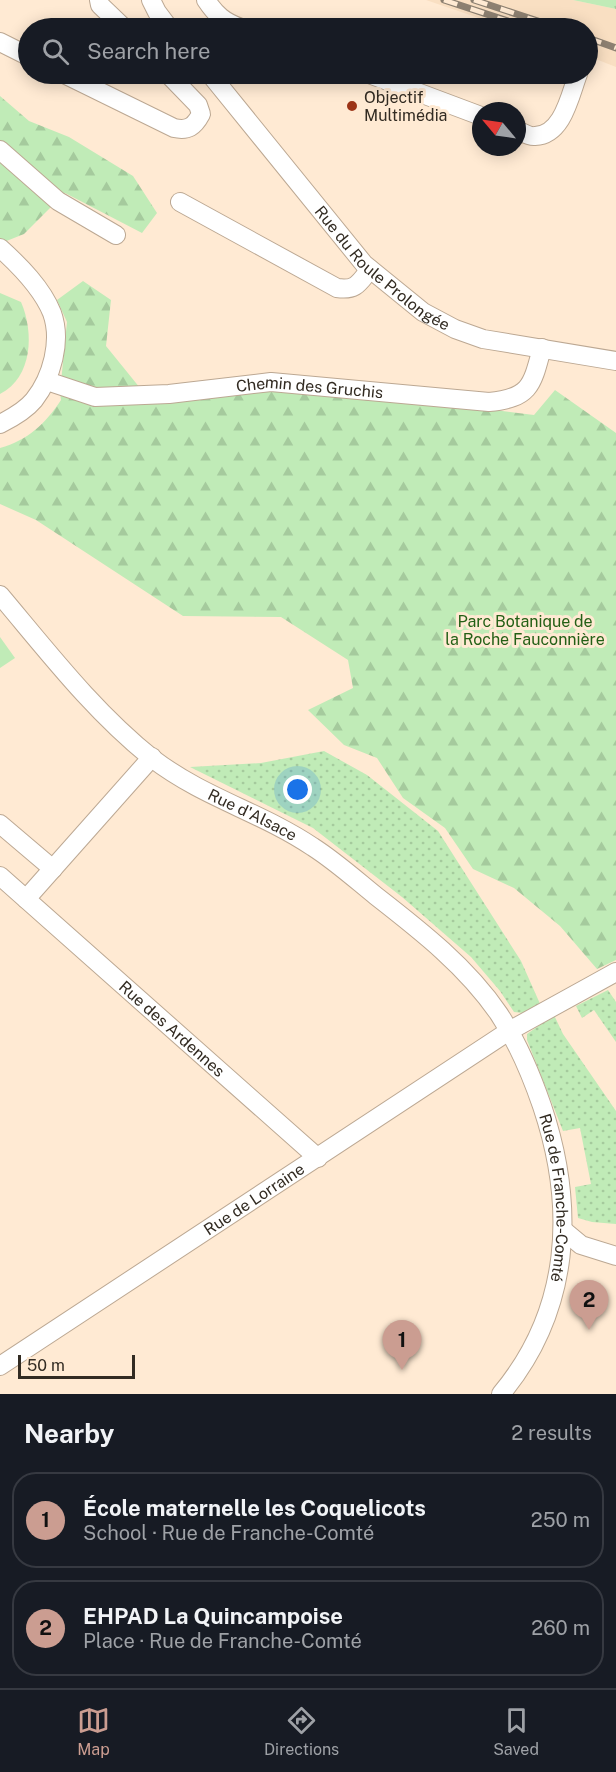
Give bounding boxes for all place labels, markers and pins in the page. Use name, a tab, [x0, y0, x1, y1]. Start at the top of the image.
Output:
place label: Objectif Multimédia	[364, 88, 447, 125]
marker: Objectif Multimédia	[345, 99, 359, 113]
pin: 2	[570, 1280, 608, 1330]
pin: 1	[382, 1320, 422, 1370]

